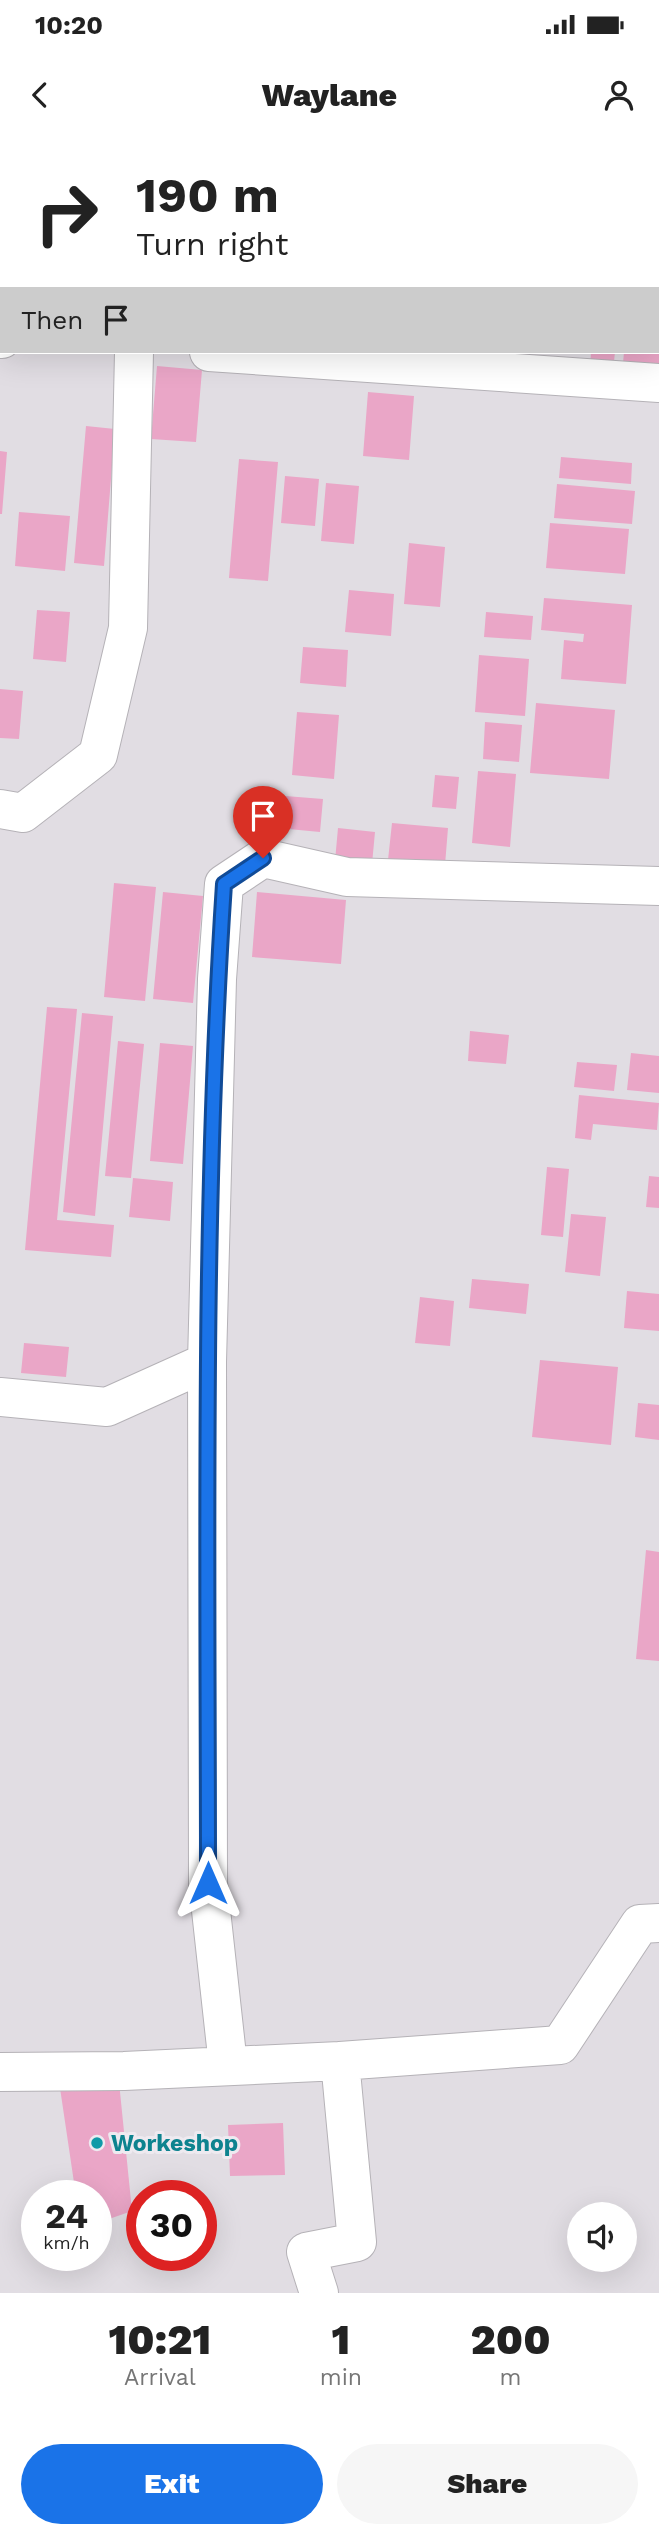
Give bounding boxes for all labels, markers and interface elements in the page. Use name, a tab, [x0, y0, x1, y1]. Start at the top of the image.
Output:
text: 10:20	[35, 10, 103, 40]
icon: back	[21, 76, 59, 114]
text: Waylane	[262, 76, 397, 114]
icon: person	[600, 76, 638, 114]
text: 190 m	[136, 166, 279, 224]
icon: right	[21, 168, 112, 259]
text: Turn right	[136, 225, 288, 263]
icon: arrive	[97, 301, 135, 339]
text: Then	[21, 305, 83, 335]
pin	[233, 786, 293, 858]
icon: arrive	[244, 797, 282, 835]
position arrow	[171, 1846, 245, 1920]
place label: Workeshop	[111, 2130, 238, 2157]
marker: Workeshop	[89, 2135, 105, 2151]
speed limit sign: 30	[126, 2180, 217, 2271]
text: 24	[45, 2195, 88, 2237]
map controls	[567, 2202, 637, 2272]
button: sound	[567, 2202, 637, 2272]
text: km/h	[43, 2232, 90, 2253]
text: 10:21	[108, 2315, 211, 2364]
text: 1	[332, 2315, 350, 2364]
text: 200	[471, 2315, 551, 2364]
text: Arrival	[124, 2364, 196, 2391]
text: min	[320, 2364, 362, 2391]
text: m	[500, 2364, 521, 2391]
button: Exit	[21, 2444, 323, 2524]
button: Share	[337, 2444, 638, 2524]

